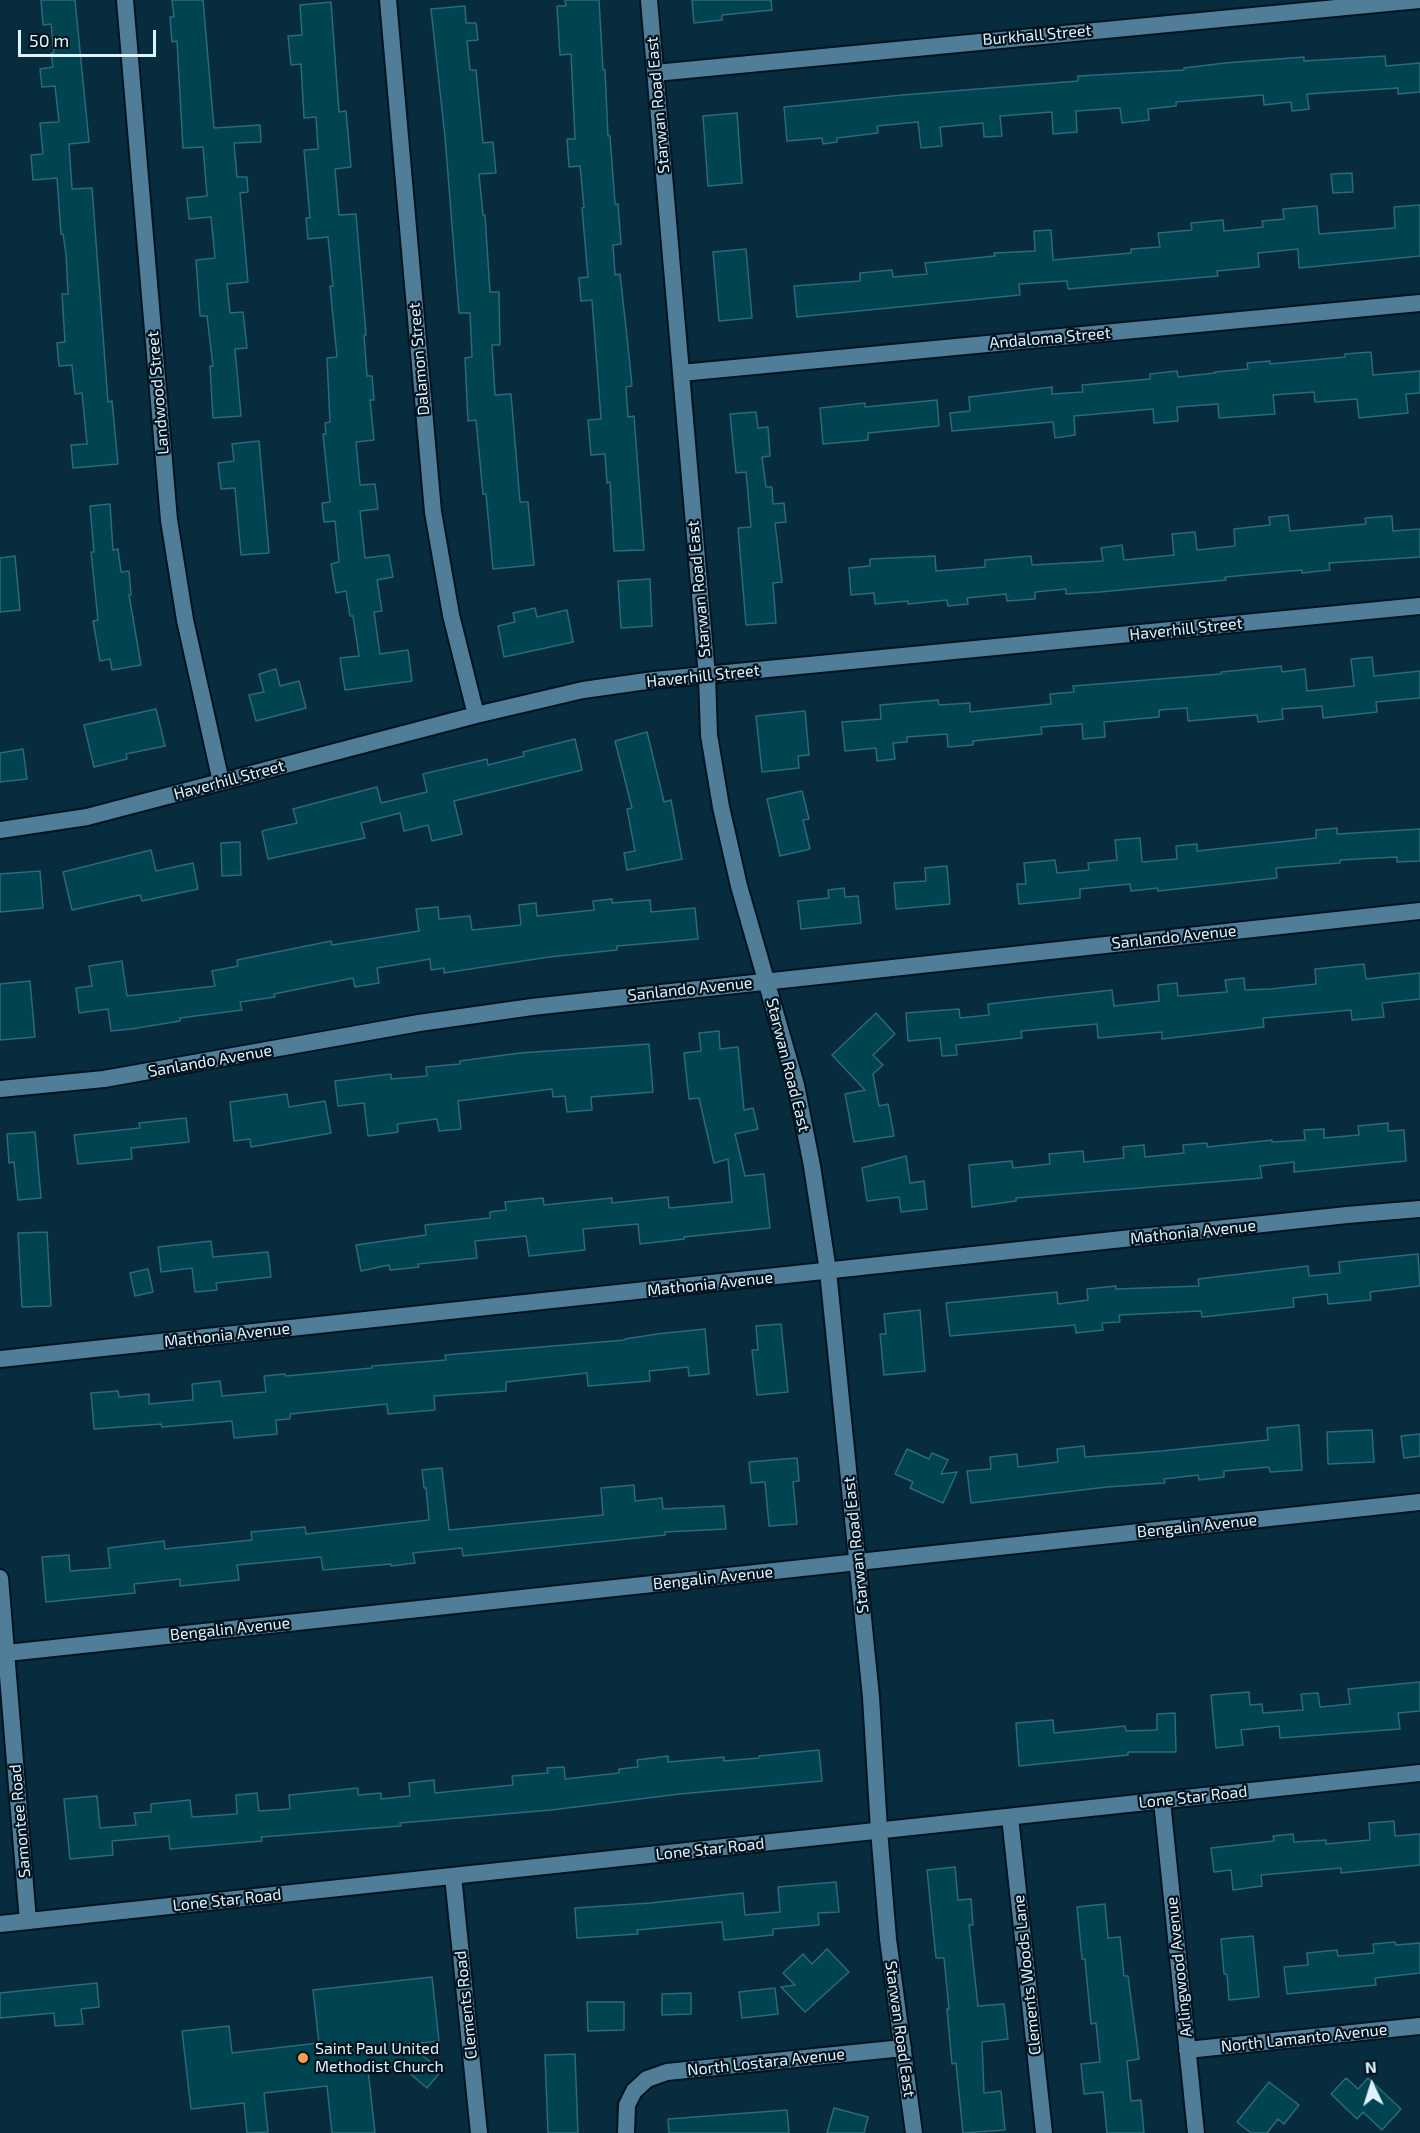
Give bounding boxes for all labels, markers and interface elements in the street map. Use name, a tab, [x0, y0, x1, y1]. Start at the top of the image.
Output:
scale bar	[21, 18, 159, 56]
street label: Burkhall Street	[982, 21, 1092, 49]
text: 50 m	[29, 29, 69, 51]
street label: Starwan Road East	[642, 36, 674, 174]
street label: Dalamon Street	[404, 302, 434, 416]
street label: Andaloma Street	[988, 323, 1112, 353]
street label: Landwood Street	[143, 330, 173, 456]
street label: Starwan Road East	[683, 520, 715, 658]
street label: Haverhill Street	[1128, 614, 1244, 644]
street label: Haverhill Street	[645, 661, 761, 691]
street label: Haverhill Street	[172, 756, 286, 804]
street label: Sanlando Avenue	[1111, 921, 1237, 953]
street label: Sanlando Avenue	[627, 973, 753, 1005]
street label: Starwan Road East	[762, 996, 814, 1134]
street label: Sanlando Avenue	[147, 1041, 273, 1081]
street label: Mathonia Avenue	[1129, 1216, 1257, 1248]
street label: Mathonia Avenue	[646, 1268, 774, 1300]
street label: Mathonia Avenue	[163, 1319, 291, 1351]
street label: Starwan Road East	[839, 1476, 873, 1614]
street label: Bengalin Avenue	[1136, 1510, 1258, 1542]
street label: Bengalin Avenue	[652, 1562, 774, 1594]
street label: Bengalin Avenue	[169, 1613, 291, 1645]
street label: Samontee Road	[5, 1763, 35, 1879]
street label: Lone Star Road	[1138, 1782, 1248, 1812]
street label: Lone Star Road	[655, 1834, 765, 1864]
street label: Lone Star Road	[172, 1885, 282, 1915]
street label: Clements Woods Lane	[1009, 1894, 1045, 2056]
street label: Arlingwood Avenue	[1162, 1896, 1196, 2038]
street label: Clements Road	[451, 1950, 481, 2060]
street label: Starwan Road East	[881, 1960, 919, 2098]
street label: North Lamanto Avenue	[1220, 2020, 1388, 2056]
place label: Saint Paul United Methodist Church	[315, 2039, 444, 2077]
street label: North Lostara Avenue	[686, 2044, 846, 2080]
marker: Saint Paul United Methodist Church	[296, 2051, 310, 2065]
north arrow	[1342, 2055, 1402, 2115]
text: N	[1364, 2057, 1377, 2076]

